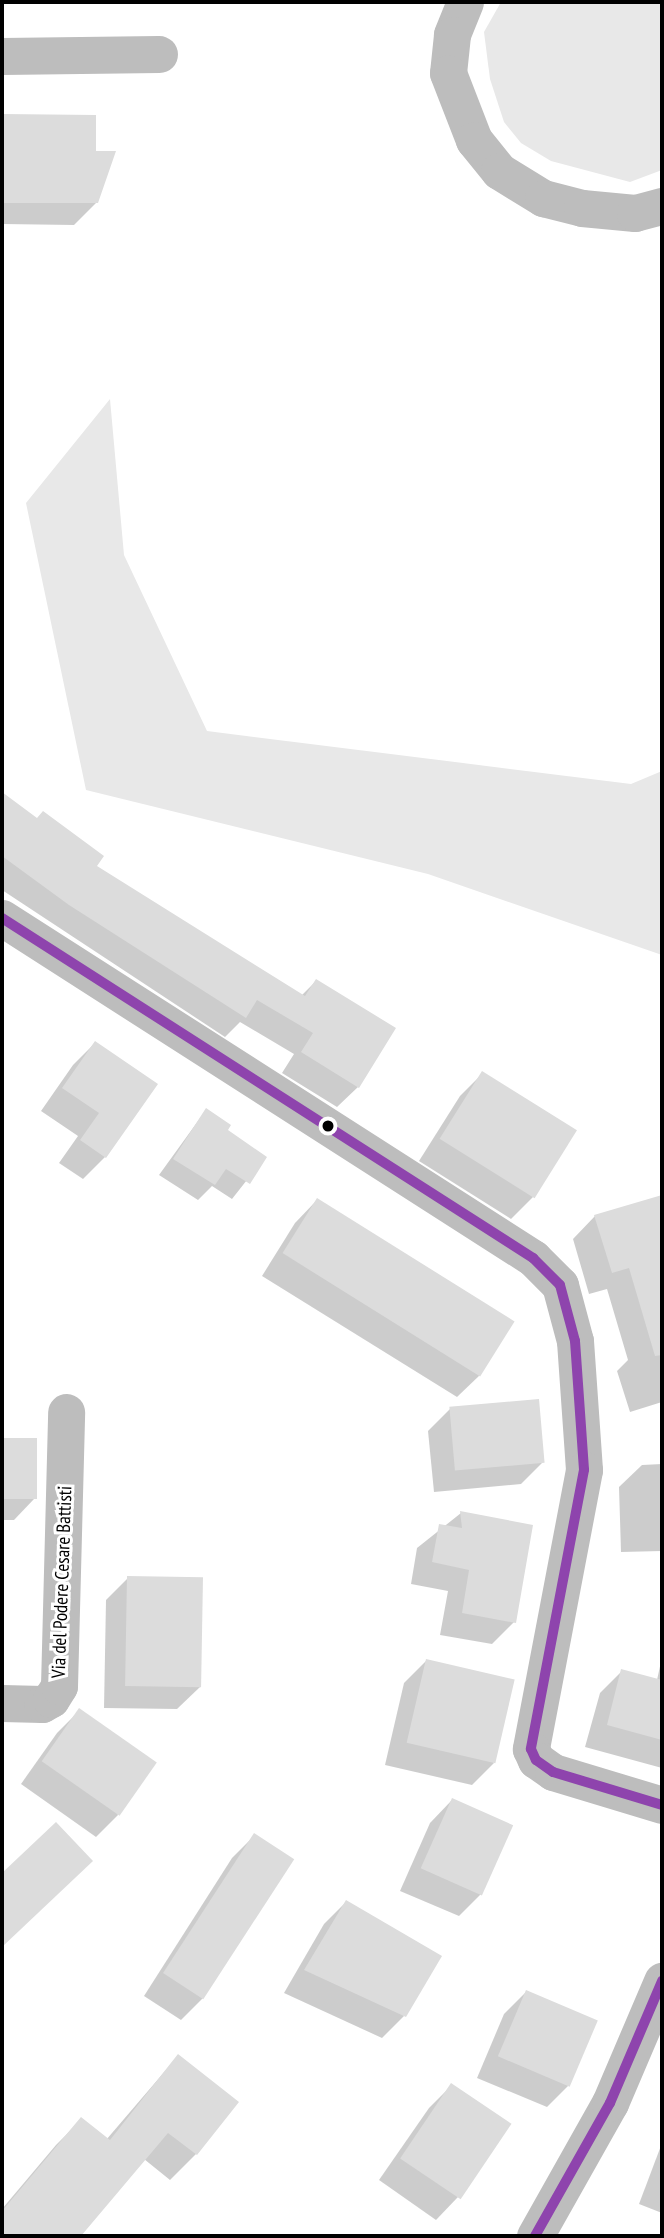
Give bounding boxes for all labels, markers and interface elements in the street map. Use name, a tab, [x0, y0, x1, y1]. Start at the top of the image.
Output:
unlabelled marker	[321, 1119, 335, 1133]
street label: Via del Podere Cesare Battisti	[47, 1485, 77, 1679]

